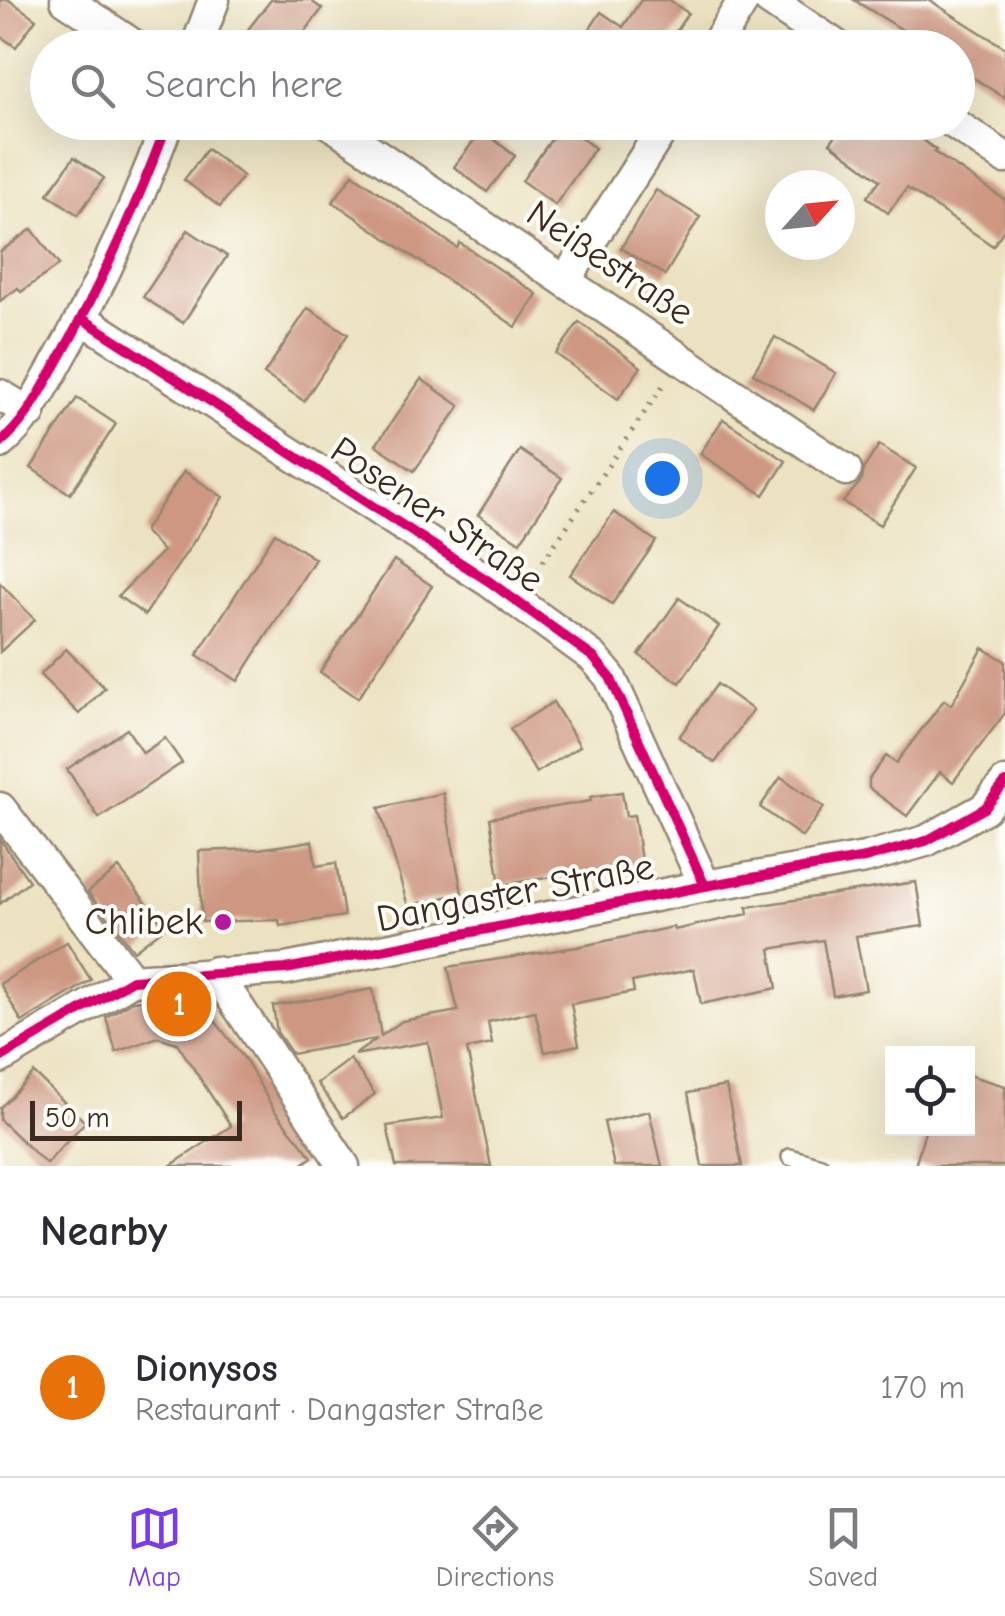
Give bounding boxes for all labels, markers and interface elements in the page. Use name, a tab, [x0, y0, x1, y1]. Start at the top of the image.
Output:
search box	[30, 30, 975, 140]
icon: search	[65, 58, 120, 113]
text: Search here	[145, 63, 343, 107]
north arrow	[765, 170, 855, 260]
street label: Neißestraße	[518, 191, 702, 335]
street label: Posener Straße	[322, 428, 552, 602]
your location	[637, 453, 688, 504]
street label: Dangaster Straße	[373, 845, 657, 941]
place label: Chlibek	[85, 900, 204, 944]
marker: Chlibek	[212, 911, 234, 933]
pin: 1	[146, 966, 212, 1042]
map controls	[885, 1046, 975, 1136]
button: locate	[885, 1046, 975, 1136]
scale bar	[30, 1096, 242, 1140]
text: 50 m	[45, 1102, 110, 1134]
text: Nearby	[40, 1207, 167, 1256]
text: Dionysos	[135, 1347, 278, 1391]
text: 1	[66, 1369, 79, 1406]
text: 170 m	[881, 1369, 965, 1406]
text: Restaurant · Dangaster Straße	[135, 1391, 544, 1428]
tab: Map	[127, 1501, 182, 1593]
tab: Directions	[436, 1501, 554, 1593]
tab: Saved	[808, 1501, 878, 1593]

